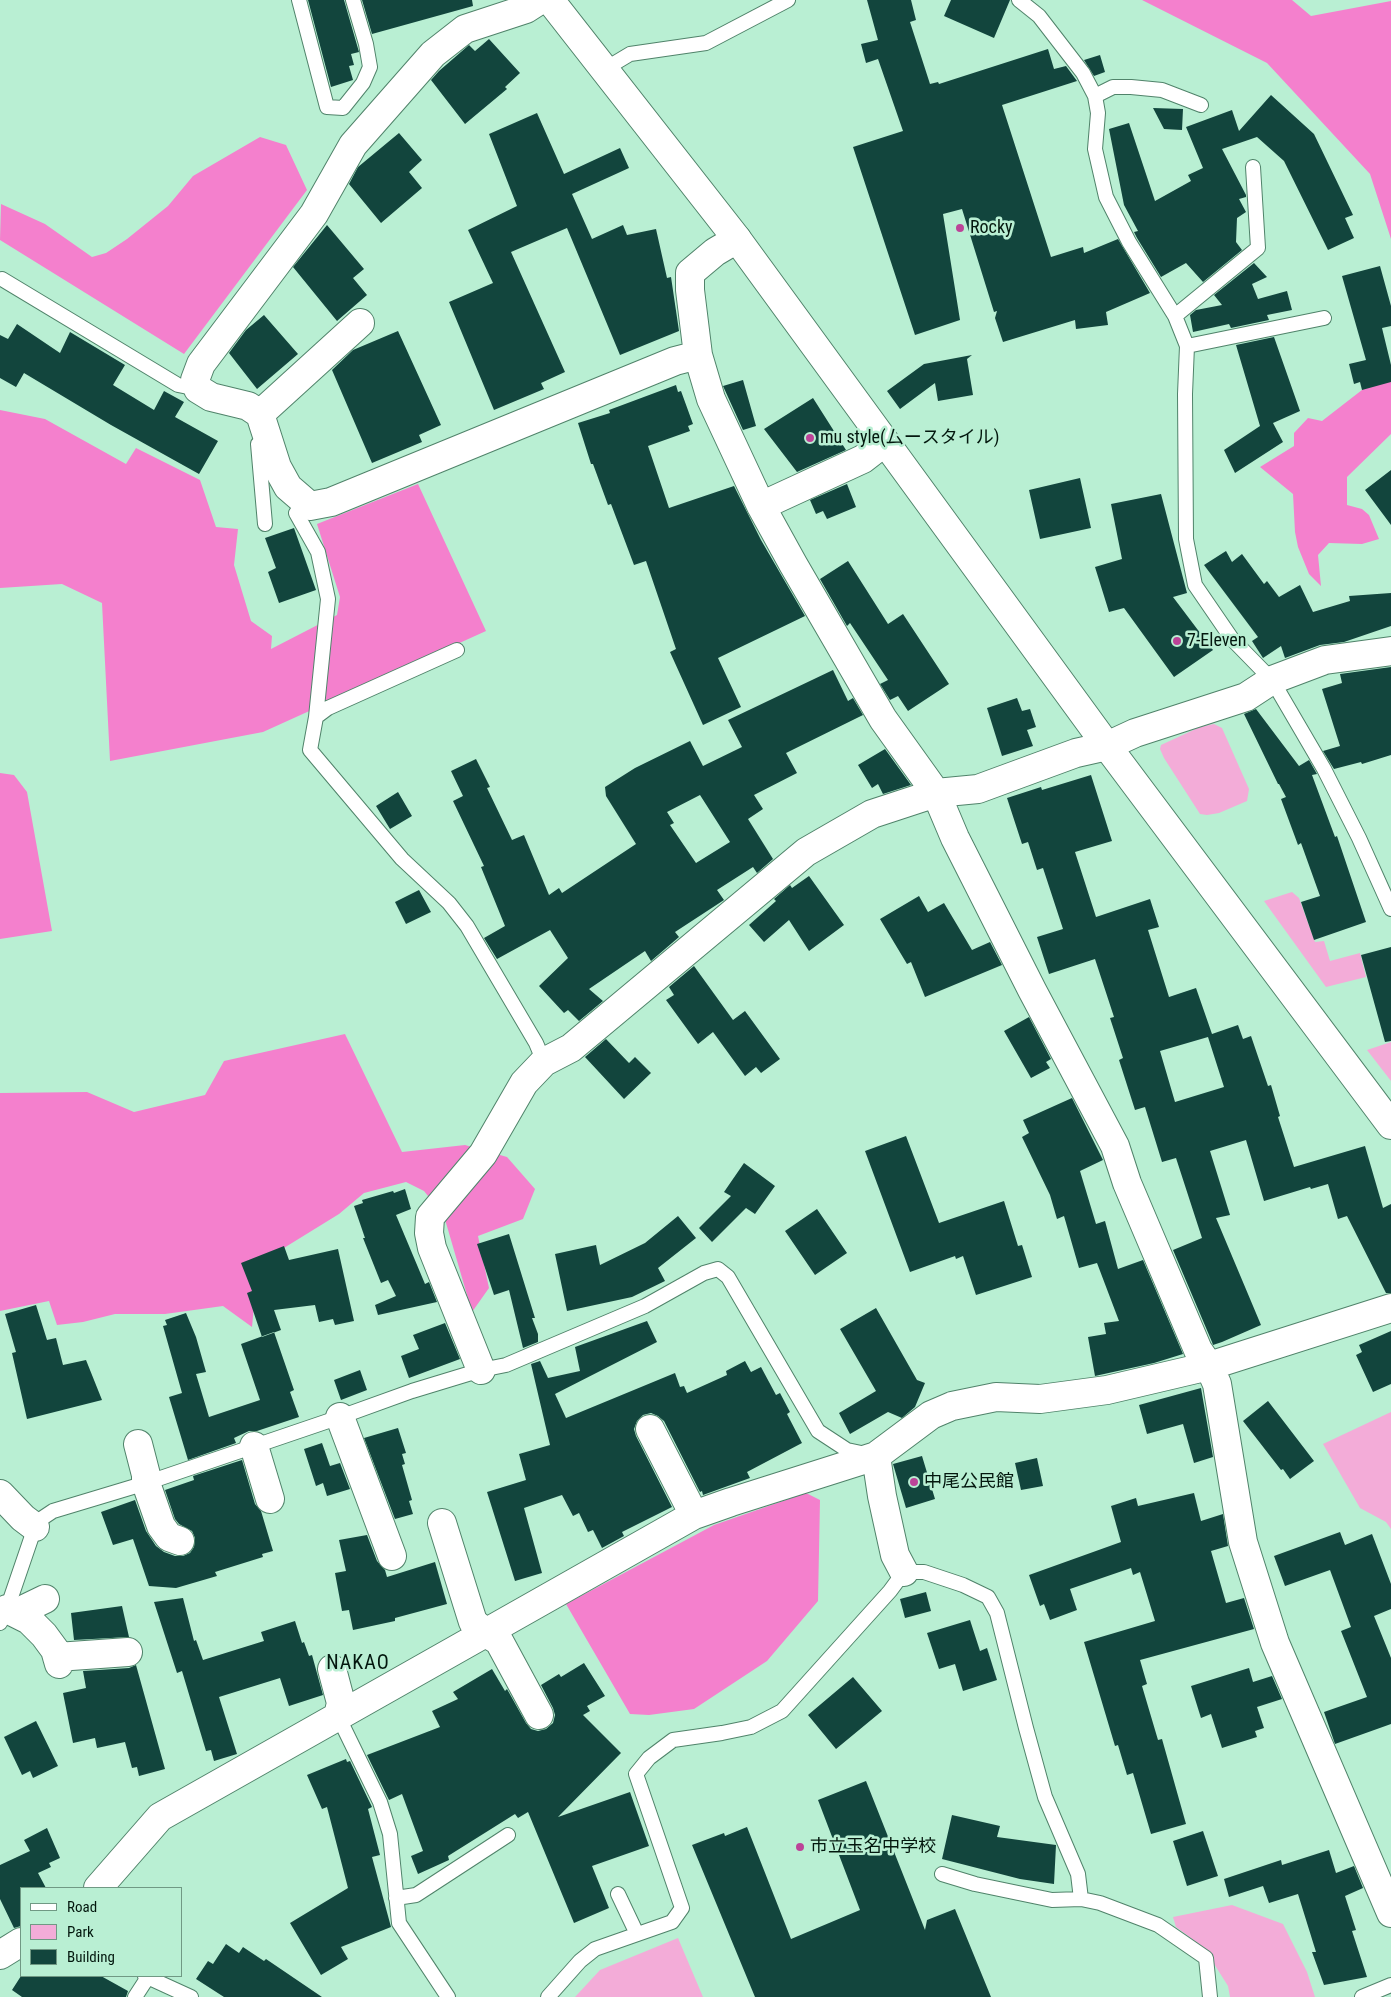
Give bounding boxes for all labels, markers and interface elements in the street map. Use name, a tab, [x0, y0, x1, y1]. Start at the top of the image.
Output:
place label: Rocky	[970, 217, 1013, 239]
marker: Rocky	[954, 222, 966, 234]
place label: mu style(厶ースタイル)	[820, 427, 999, 449]
marker: mu style(厶ースタイル)	[804, 432, 816, 444]
place label: 7-Eleven	[1187, 630, 1246, 652]
marker: 7-Eleven	[1171, 635, 1183, 647]
place label: 中尾公民館	[924, 1471, 1014, 1493]
marker: 中尾公民館	[908, 1476, 920, 1488]
district label: NAKAO	[326, 1652, 390, 1676]
place label: 市立玉名中学校	[810, 1836, 936, 1858]
marker: 市立玉名中学校	[794, 1841, 806, 1853]
legend	[20, 1887, 182, 1977]
text: Road	[67, 1898, 97, 1916]
text: Park	[67, 1923, 94, 1941]
text: Building	[67, 1948, 115, 1966]

